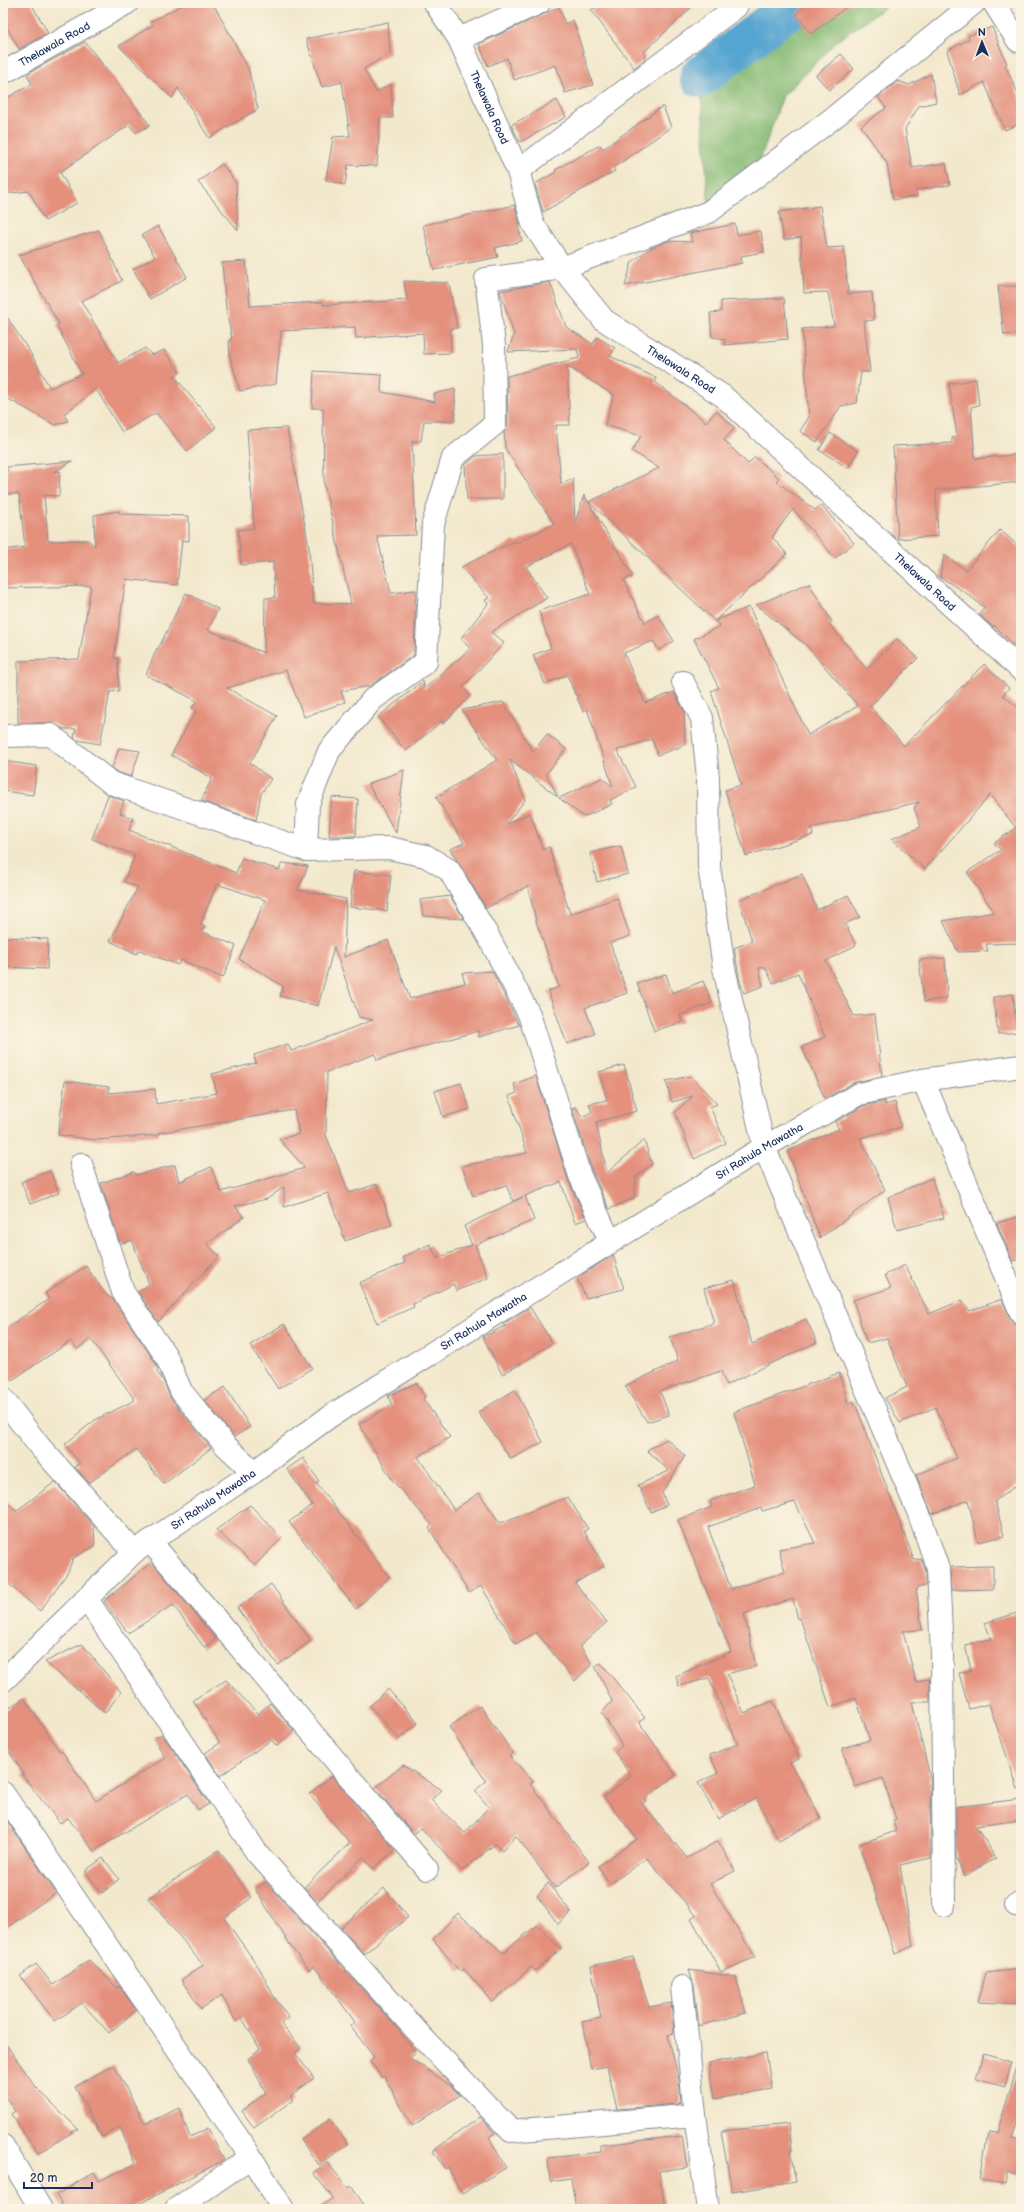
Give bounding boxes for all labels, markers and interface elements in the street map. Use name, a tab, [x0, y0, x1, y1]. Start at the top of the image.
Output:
street label: Thelawala Road	[17, 19, 92, 70]
north arrow	[962, 22, 1002, 62]
text: N	[978, 26, 986, 39]
street label: Thelawala Road	[467, 69, 511, 146]
street label: Thelawala Road	[644, 343, 718, 397]
street label: Thelawala Road	[891, 550, 958, 614]
street label: Sri Rahula Mawatha	[714, 1121, 805, 1182]
street label: Sri Rahula Mawatha	[438, 1290, 529, 1353]
street label: Sri Rahula Mawatha	[169, 1467, 258, 1533]
scale bar	[24, 2164, 92, 2190]
text: 20 m	[30, 2171, 57, 2186]

